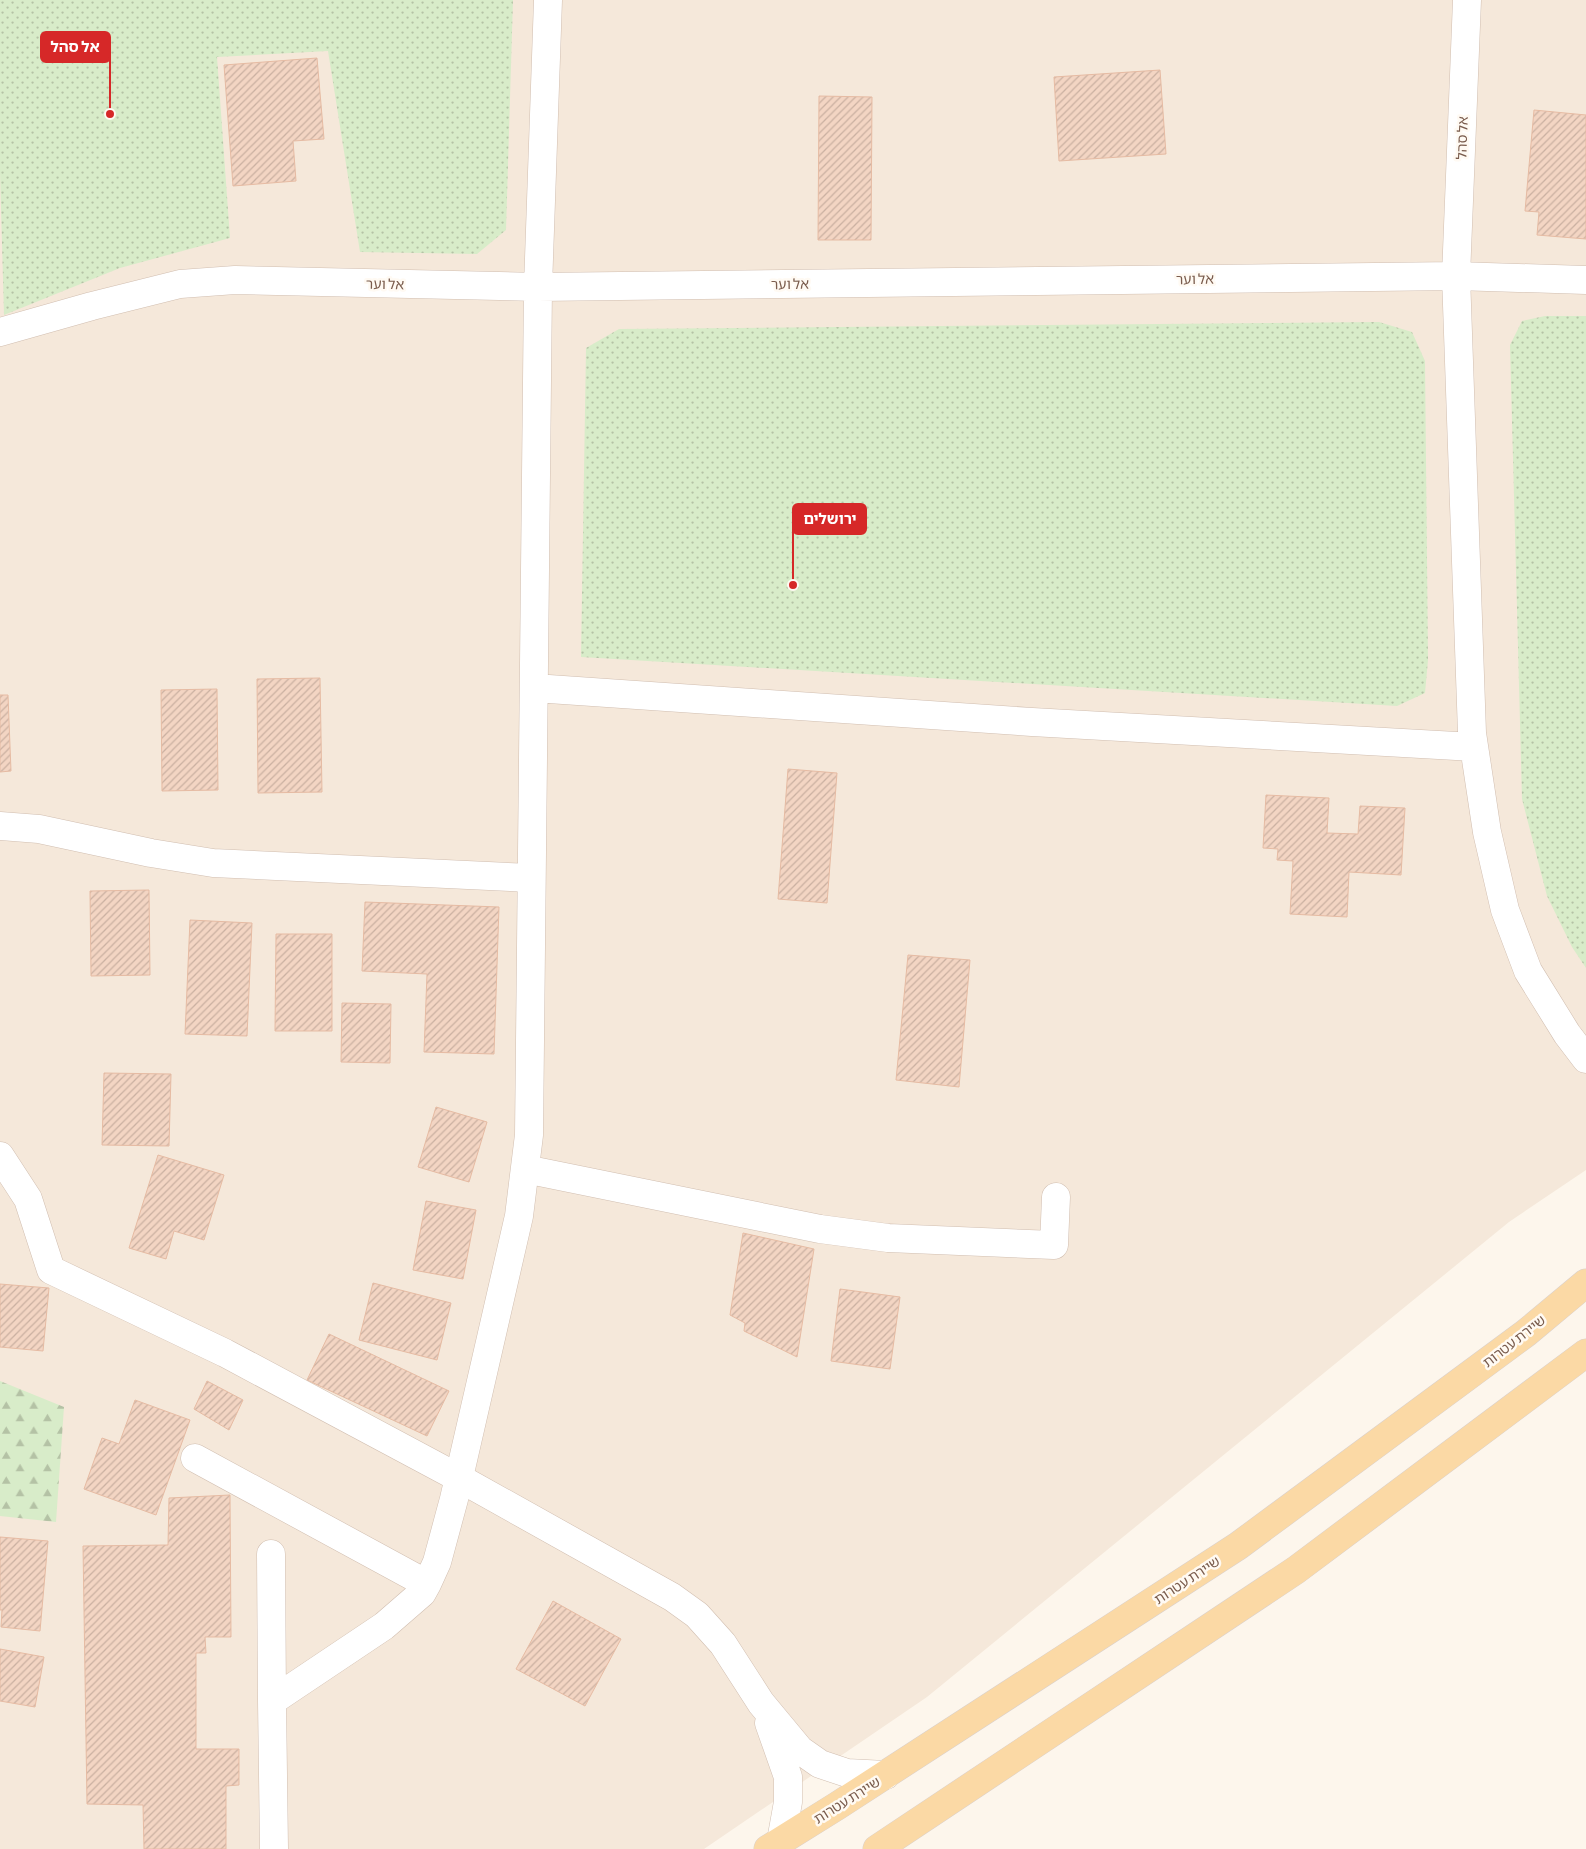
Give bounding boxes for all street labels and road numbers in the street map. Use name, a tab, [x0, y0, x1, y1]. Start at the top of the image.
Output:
street label: אל סהל	[1453, 116, 1472, 160]
street label: אל וער	[1176, 271, 1214, 288]
street label: אל וער	[366, 276, 404, 293]
street label: אל וער	[771, 276, 809, 293]
street label: שיירת עטרות	[1479, 1312, 1549, 1371]
street label: שיירת עטרות	[1151, 1553, 1223, 1608]
street label: שיירת עטרות	[811, 1773, 884, 1828]

